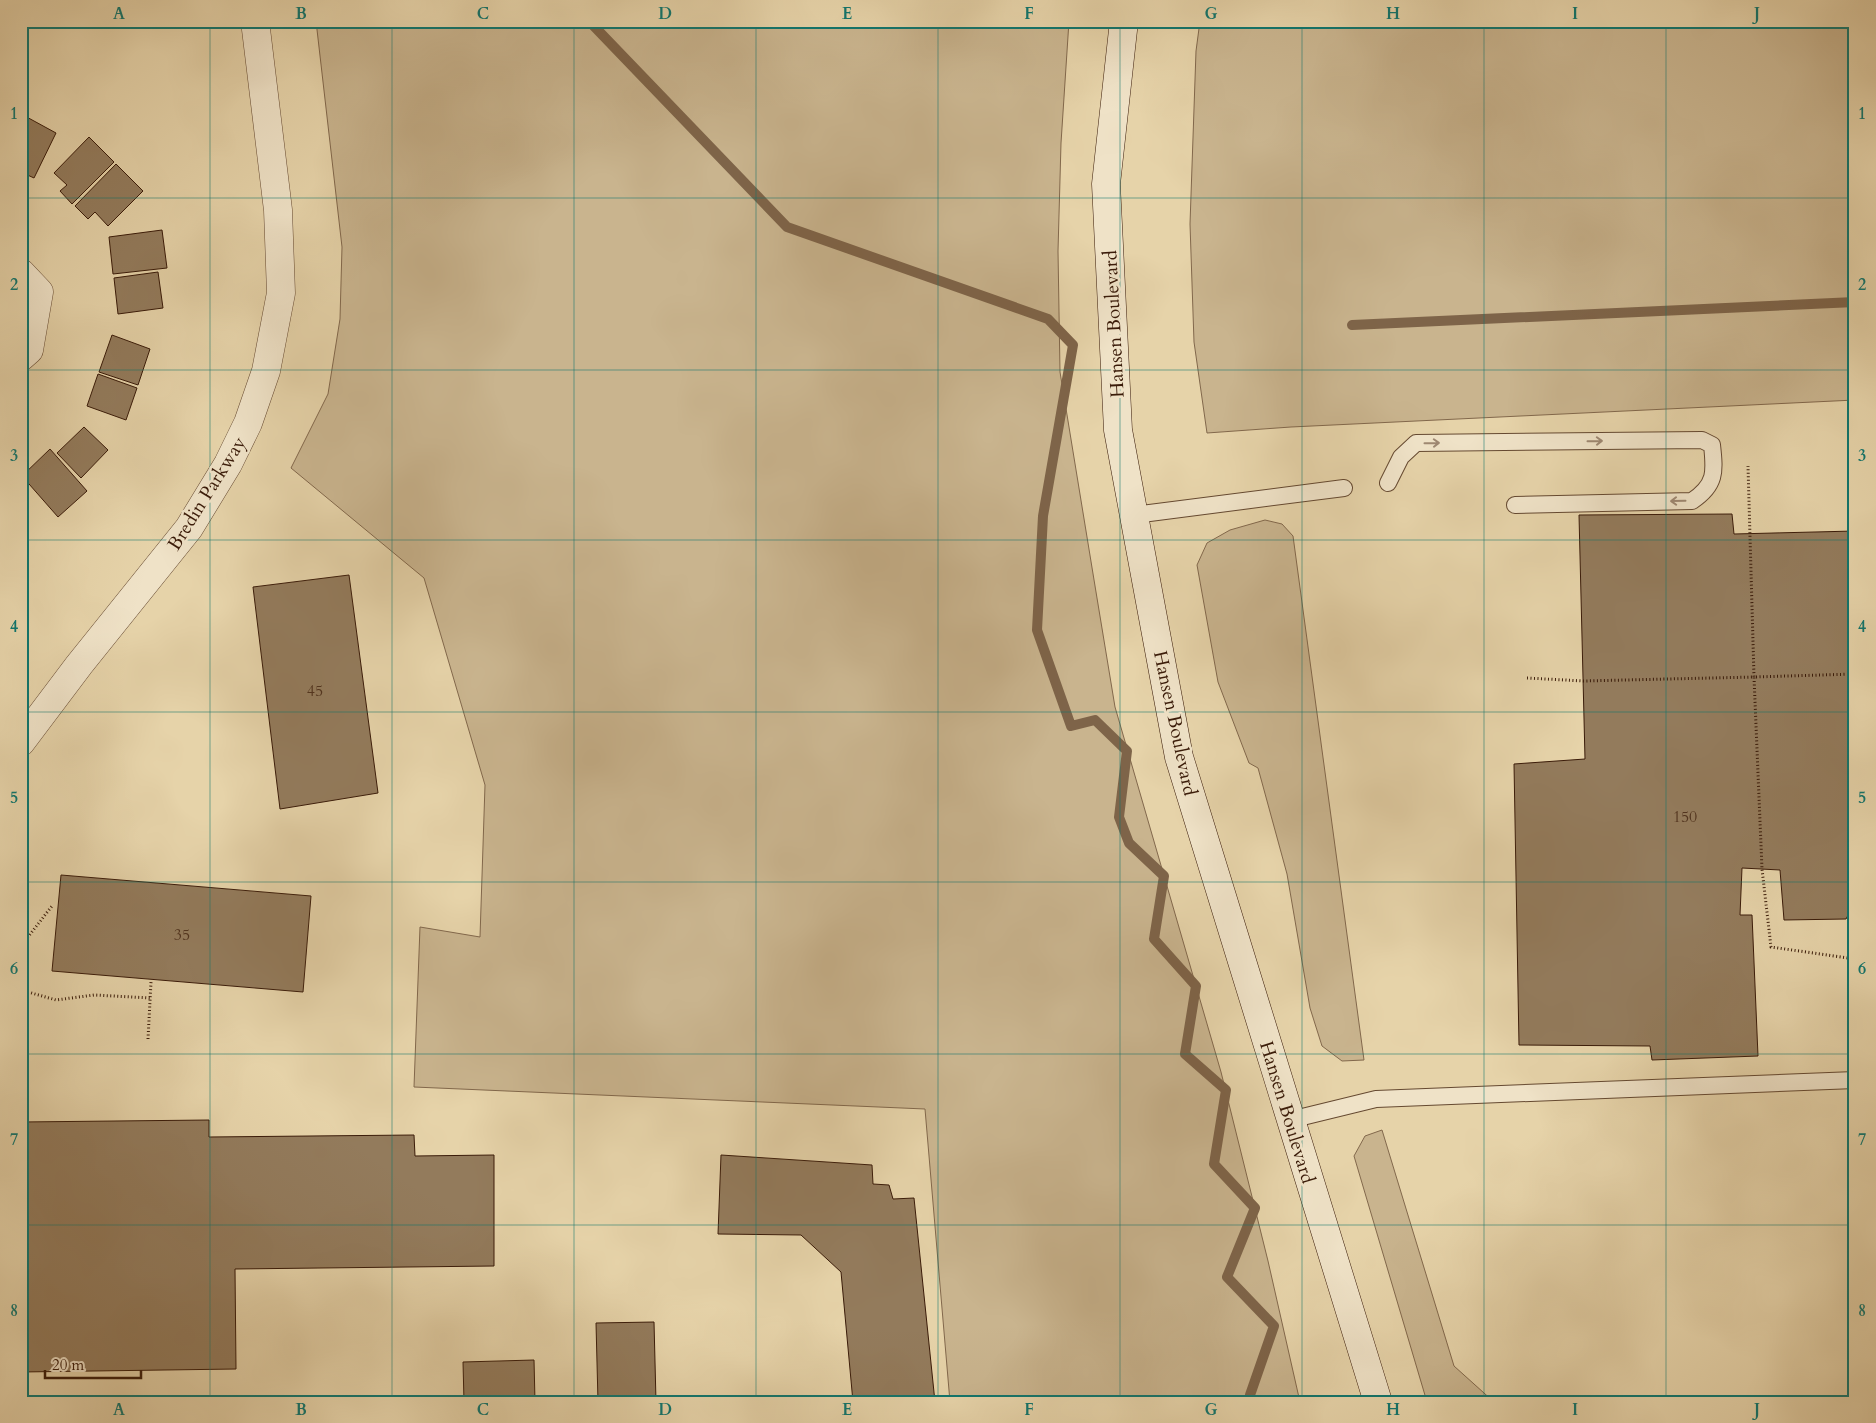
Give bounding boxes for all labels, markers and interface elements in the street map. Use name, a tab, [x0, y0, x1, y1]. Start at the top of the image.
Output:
text: A	[113, 3, 125, 25]
text: B	[295, 3, 307, 25]
text: C	[477, 3, 489, 25]
text: D	[658, 3, 672, 25]
text: E	[842, 3, 852, 25]
text: F	[1024, 3, 1034, 25]
text: G	[1204, 3, 1218, 25]
text: H	[1386, 3, 1400, 25]
text: I	[1572, 3, 1578, 25]
text: J	[1752, 3, 1760, 25]
text: 1	[10, 103, 18, 125]
text: 1	[1858, 103, 1866, 125]
street label: Hansen Boulevard	[1097, 250, 1131, 398]
text: 2	[10, 274, 18, 296]
text: 2	[1858, 274, 1866, 296]
street label: Bredin Parkway	[161, 432, 252, 555]
one-way arrow	[1586, 436, 1603, 446]
one-way arrow	[1424, 438, 1440, 448]
text: 3	[10, 445, 18, 467]
text: 3	[1858, 445, 1866, 467]
one-way arrow	[1670, 497, 1686, 506]
text: 4	[10, 616, 18, 638]
text: 4	[1858, 616, 1866, 638]
street label: Hansen Boulevard	[1147, 648, 1203, 798]
house number: 45	[307, 680, 323, 702]
text: 5	[10, 787, 18, 809]
text: 5	[1858, 787, 1866, 809]
house number: 150	[1673, 806, 1697, 828]
house number: 35	[174, 924, 190, 946]
text: 6	[10, 958, 18, 980]
text: 6	[1858, 958, 1866, 980]
street label: Hansen Boulevard	[1253, 1038, 1321, 1187]
text: 7	[10, 1129, 18, 1151]
text: 7	[1858, 1129, 1866, 1151]
text: 8	[10, 1300, 18, 1322]
text: 8	[1858, 1300, 1866, 1322]
scale bar	[45, 1348, 141, 1380]
text: 20 m	[52, 1355, 84, 1375]
text: A	[113, 1399, 125, 1421]
text: B	[295, 1399, 307, 1421]
text: C	[477, 1399, 489, 1421]
text: D	[658, 1399, 672, 1421]
text: E	[842, 1399, 852, 1421]
text: F	[1024, 1399, 1034, 1421]
text: G	[1204, 1399, 1218, 1421]
text: H	[1386, 1399, 1400, 1421]
text: I	[1572, 1399, 1578, 1421]
text: J	[1752, 1399, 1760, 1421]

